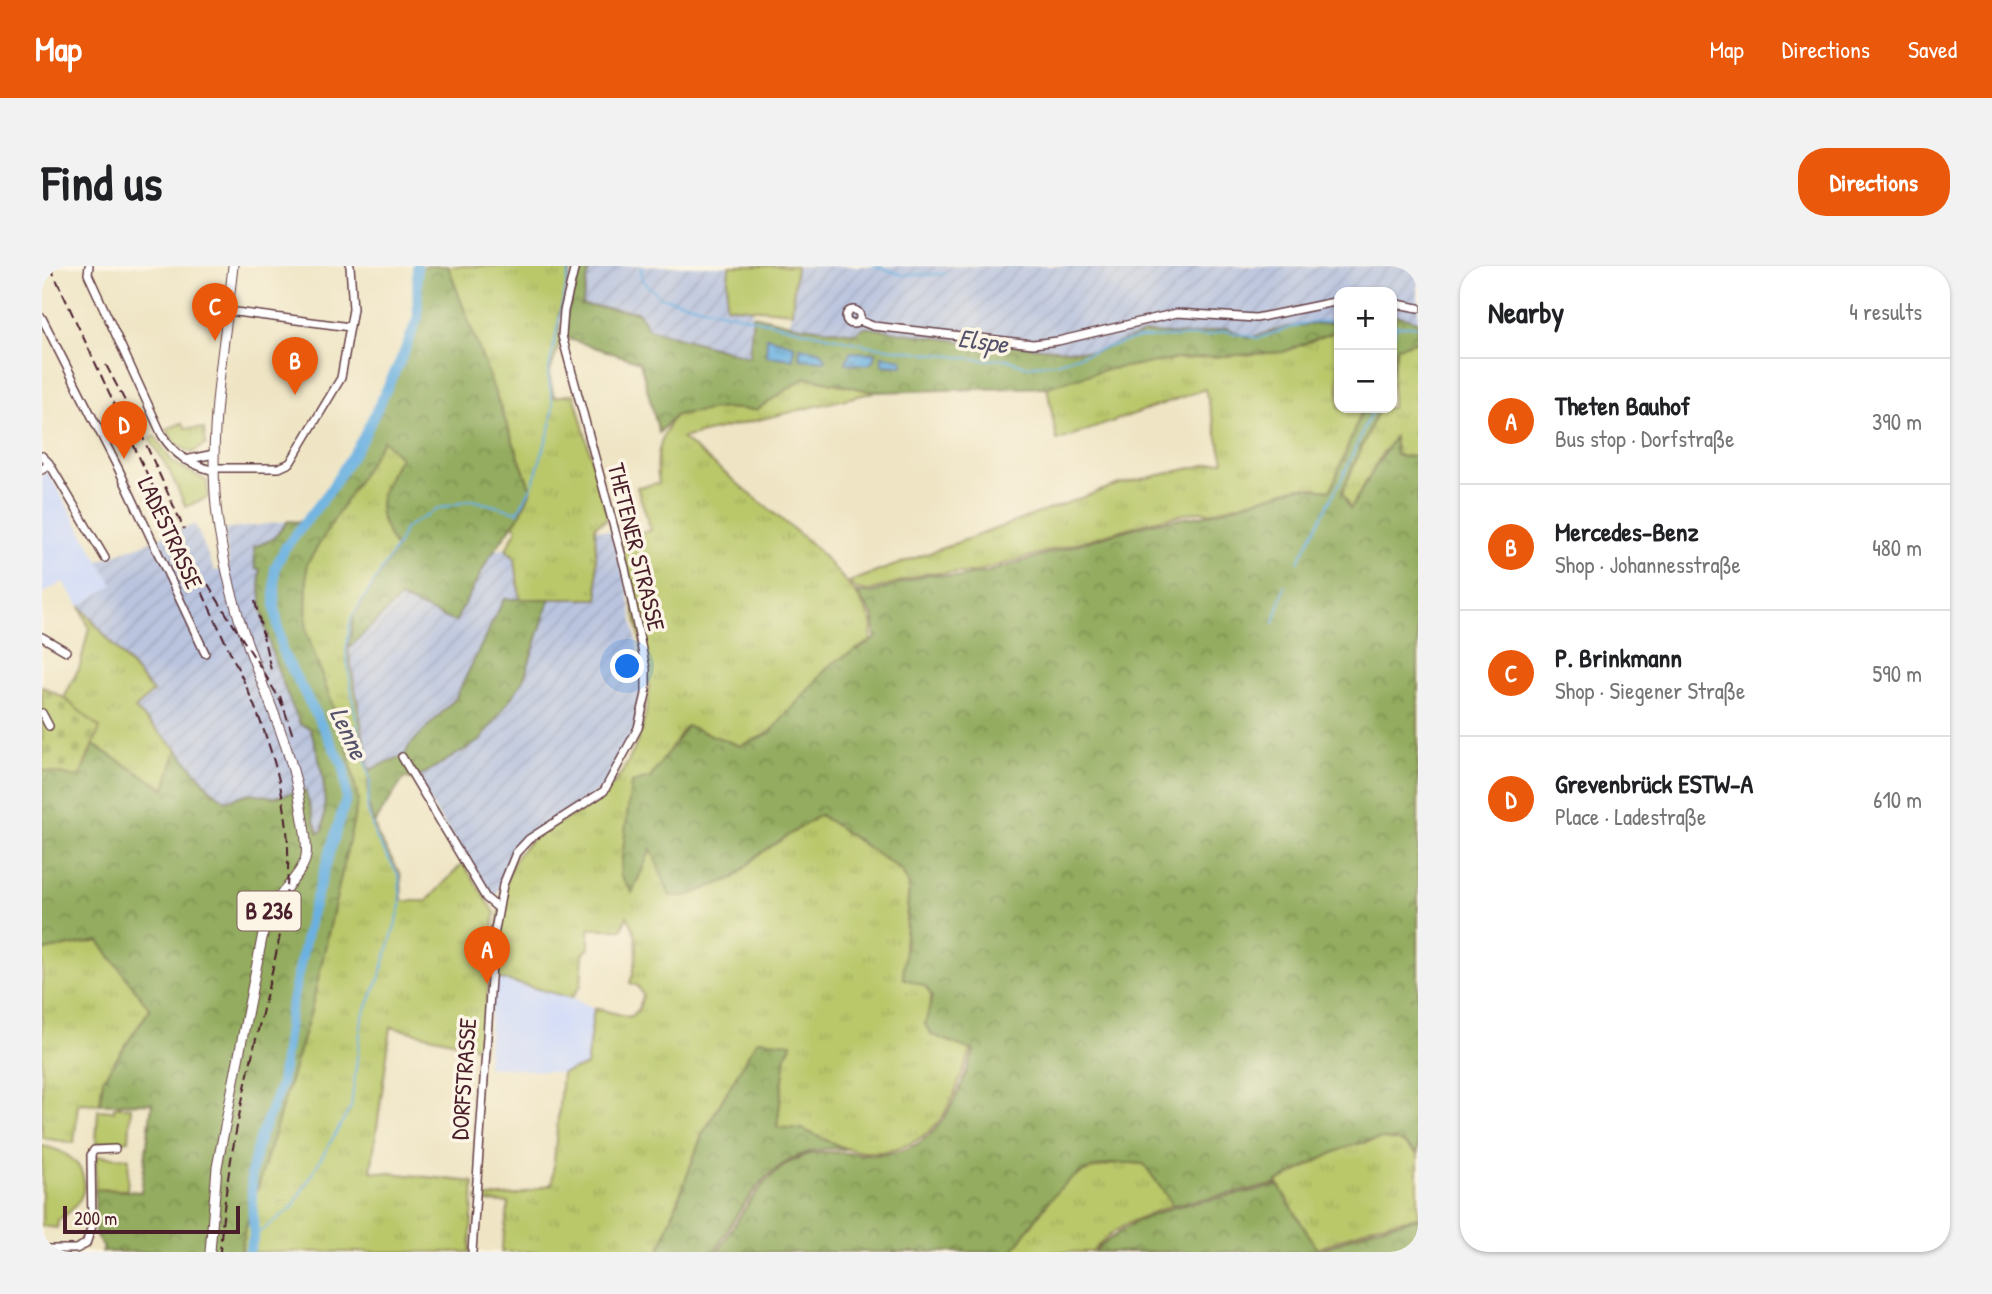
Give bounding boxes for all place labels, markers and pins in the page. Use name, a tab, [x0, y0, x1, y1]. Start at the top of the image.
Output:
pin: C	[192, 283, 238, 341]
pin: B	[272, 337, 318, 395]
pin: D	[101, 401, 147, 459]
pin: A	[464, 926, 510, 984]

